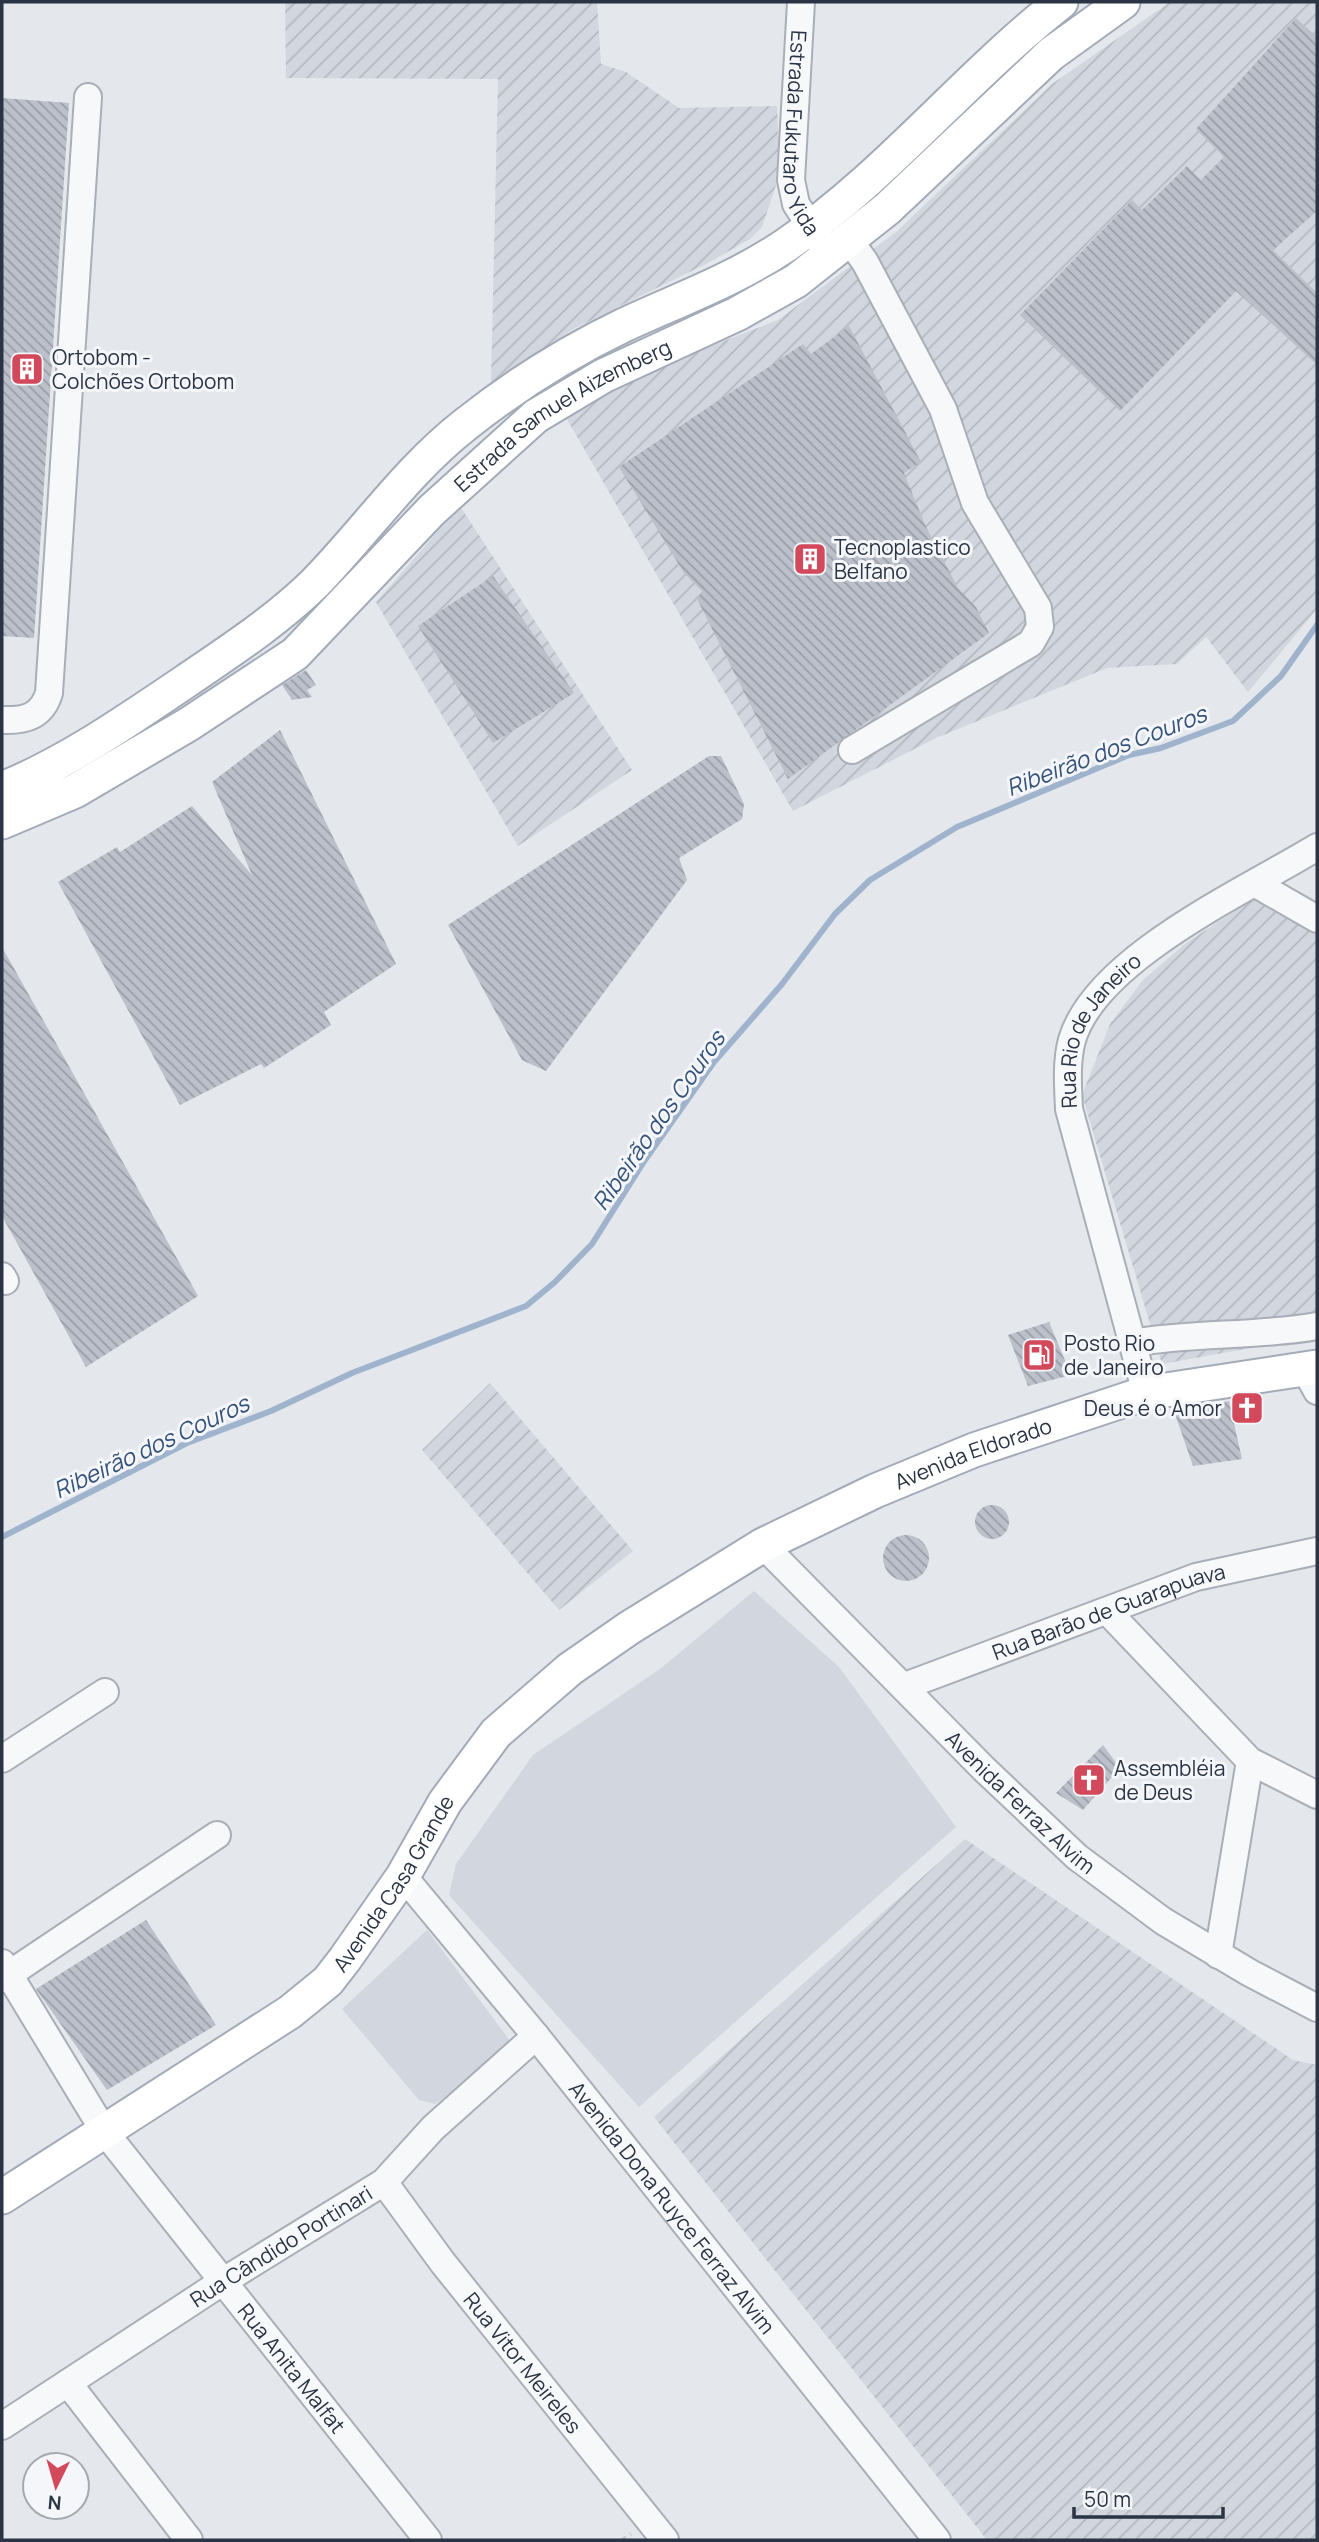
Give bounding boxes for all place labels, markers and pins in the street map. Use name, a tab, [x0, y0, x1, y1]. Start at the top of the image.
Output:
place label: Ortobom - Colchões Ortobom	[52, 343, 234, 395]
building icon: Ortobom - Colchões Ortobom	[8, 350, 46, 388]
place label: Tecnoplastico Belfano	[834, 533, 971, 585]
building icon: Tecnoplastico Belfano	[791, 540, 829, 578]
place label: Posto Rio de Janeiro	[1064, 1329, 1164, 1381]
fuel station icon: Posto Rio de Janeiro	[1020, 1336, 1058, 1374]
church icon: Deus é o Amor	[1228, 1389, 1266, 1427]
place label: Deus é o Amor	[1084, 1394, 1222, 1422]
place label: Assembléia de Deus	[1114, 1754, 1225, 1806]
church icon: Assembléia de Deus	[1070, 1761, 1108, 1799]

